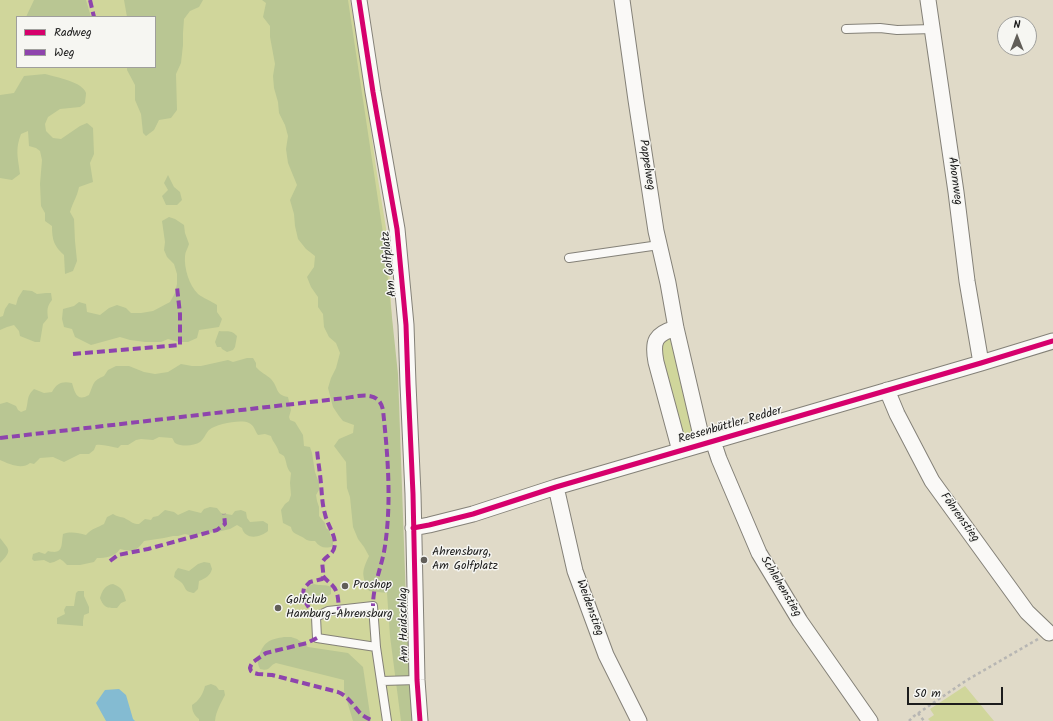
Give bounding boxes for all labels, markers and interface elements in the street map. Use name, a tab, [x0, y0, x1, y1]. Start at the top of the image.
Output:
legend	[16, 16, 156, 68]
north arrow	[997, 16, 1037, 56]
text: N	[1014, 16, 1020, 34]
text: Radweg	[54, 23, 92, 42]
text: Weg	[54, 43, 74, 62]
street label: Pappelweg	[635, 139, 657, 191]
street label: Ahornweg	[943, 156, 965, 206]
street label: Am Golfplatz	[379, 230, 401, 298]
street label: Reesenbüttler Redder	[677, 404, 783, 448]
street label: Föhrenstieg	[936, 490, 982, 546]
place label: Ahrensburg, Am Golfplatz	[432, 546, 498, 574]
street label: Schlehenstieg	[756, 554, 804, 620]
marker: Ahrensburg, Am Golfplatz	[419, 555, 429, 565]
street label: Weidenstieg	[572, 578, 606, 638]
place label: Proshop	[353, 579, 392, 593]
marker: Proshop	[340, 581, 350, 591]
street label: Am Haidschlag	[397, 587, 413, 663]
place label: Golfclub Hamburg-Ahrensburg	[286, 594, 393, 622]
marker: Golfclub Hamburg-Ahrensburg	[273, 603, 283, 613]
scale bar	[909, 679, 1005, 705]
text: 50 m	[914, 684, 941, 703]

